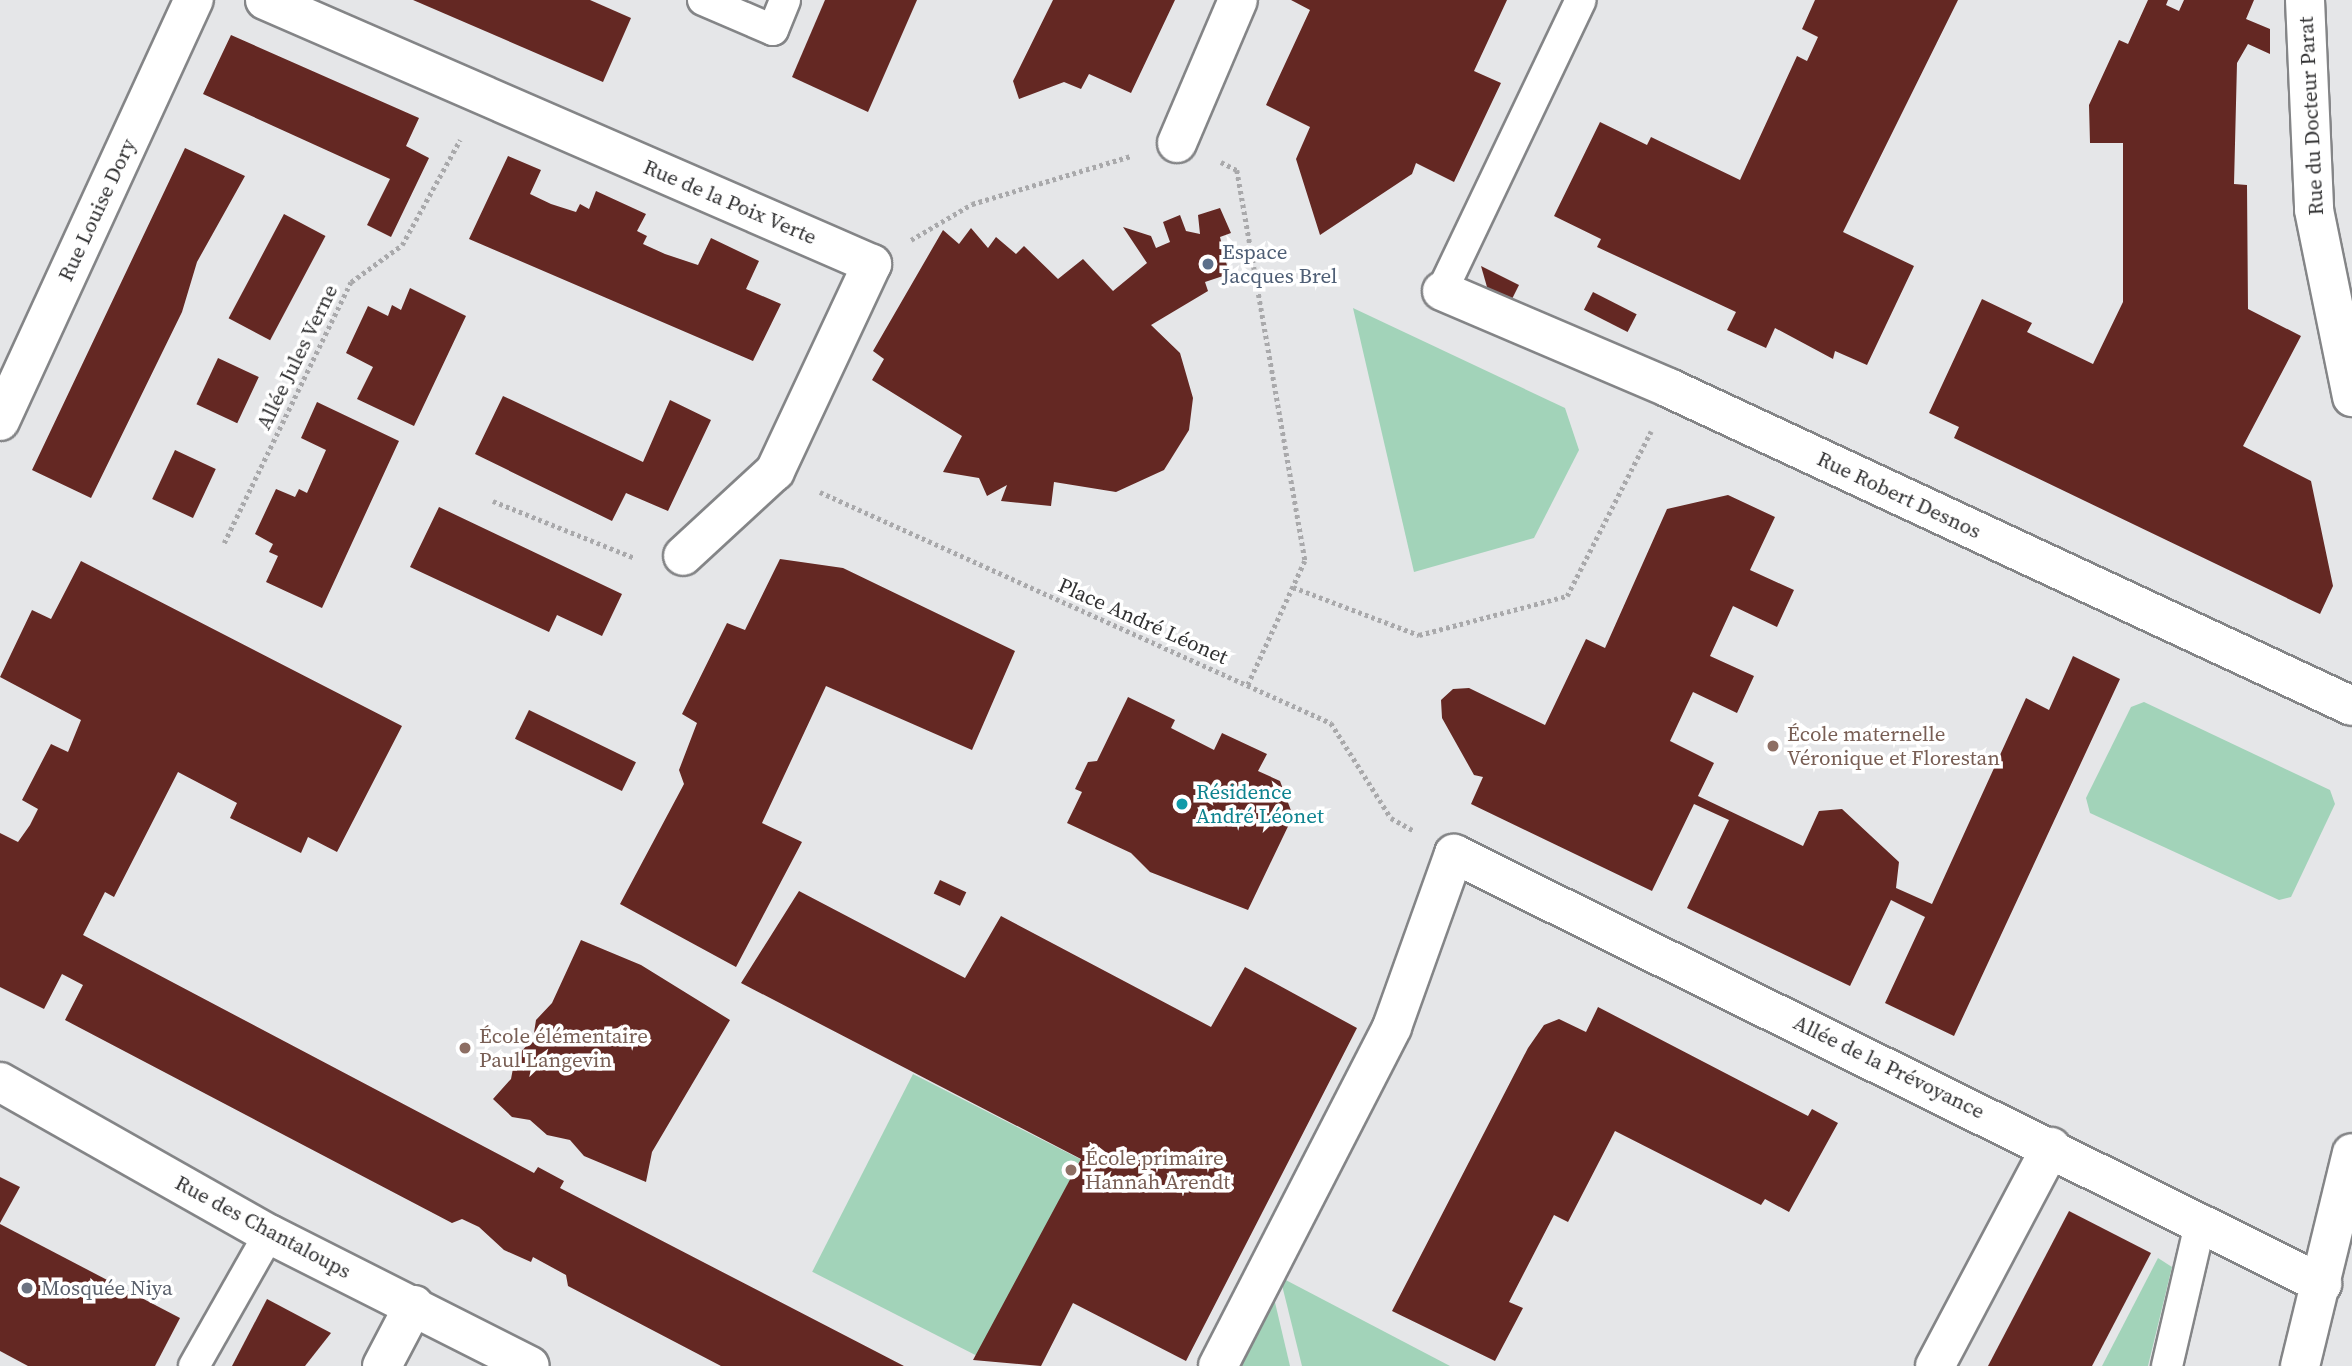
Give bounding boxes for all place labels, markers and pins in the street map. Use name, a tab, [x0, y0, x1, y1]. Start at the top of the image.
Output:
place label: Espace Jacques Brel	[1222, 239, 1337, 289]
marker: Espace Jacques Brel	[1200, 256, 1216, 272]
place label: École maternelle Véronique et Florestan	[1787, 721, 2000, 771]
marker: École maternelle Véronique et Florestan	[1765, 738, 1781, 754]
place label: Résidence André Léonet	[1196, 779, 1324, 829]
marker: Résidence André Léonet	[1174, 796, 1190, 812]
place label: École élémentaire Paul Langevin	[479, 1023, 648, 1073]
marker: École élémentaire Paul Langevin	[457, 1040, 473, 1056]
place label: École primaire Hannah Arendt	[1085, 1145, 1230, 1195]
marker: École primaire Hannah Arendt	[1063, 1162, 1079, 1178]
place label: Mosquée Niya	[41, 1275, 173, 1301]
marker: Mosquée Niya	[19, 1280, 35, 1296]

